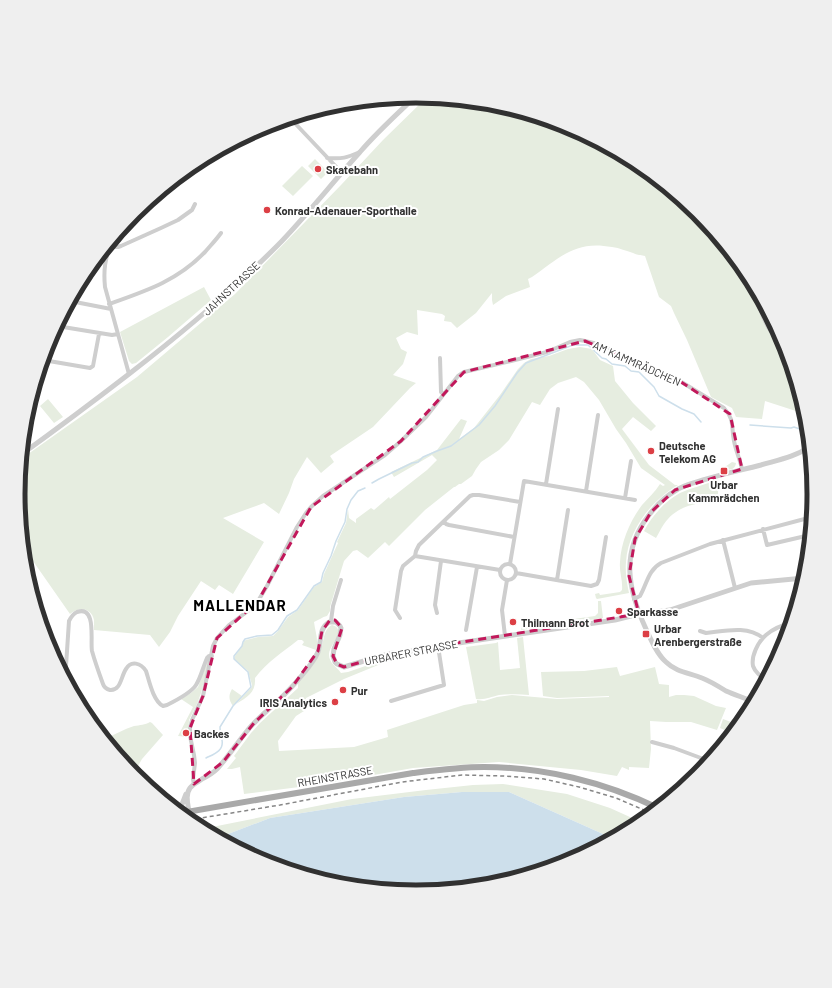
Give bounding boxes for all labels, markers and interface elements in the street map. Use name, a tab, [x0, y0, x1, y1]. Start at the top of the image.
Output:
place label: Skatebahn	[326, 163, 378, 176]
marker: Skatebahn	[313, 164, 323, 174]
place label: Konrad-Adenauer-Sporthalle	[275, 204, 417, 217]
marker: Konrad-Adenauer-Sporthalle	[262, 205, 272, 215]
street label: JAHNSTRASSE	[200, 258, 262, 318]
street label: AM KAMMRÄDCHEN	[591, 337, 683, 388]
place label: Deutsche Telekom AG	[659, 439, 716, 465]
marker: Deutsche Telekom AG	[646, 446, 656, 456]
marker: Urbar Kammrädchen	[719, 466, 729, 476]
place label: Urbar Kammrädchen	[688, 478, 760, 504]
district label: MALLENDAR	[193, 596, 287, 614]
place label: Sparkasse	[627, 605, 678, 618]
marker: Sparkasse	[614, 606, 624, 616]
place label: Thilmann Brot	[521, 616, 589, 629]
marker: Thilmann Brot	[508, 617, 518, 627]
place label: Urbar Arenbergerstraße	[654, 622, 742, 648]
marker: Urbar Arenbergerstraße	[641, 629, 651, 639]
street label: URBARER STRASSE	[363, 637, 459, 667]
place label: Pur	[351, 684, 369, 697]
marker: Pur	[338, 685, 348, 695]
place label: IRIS Analytics	[260, 696, 327, 709]
marker: IRIS Analytics	[330, 697, 340, 707]
place label: Backes	[194, 727, 230, 740]
marker: Backes	[181, 728, 191, 738]
street label: RHEINSTRASSE	[296, 763, 374, 789]

